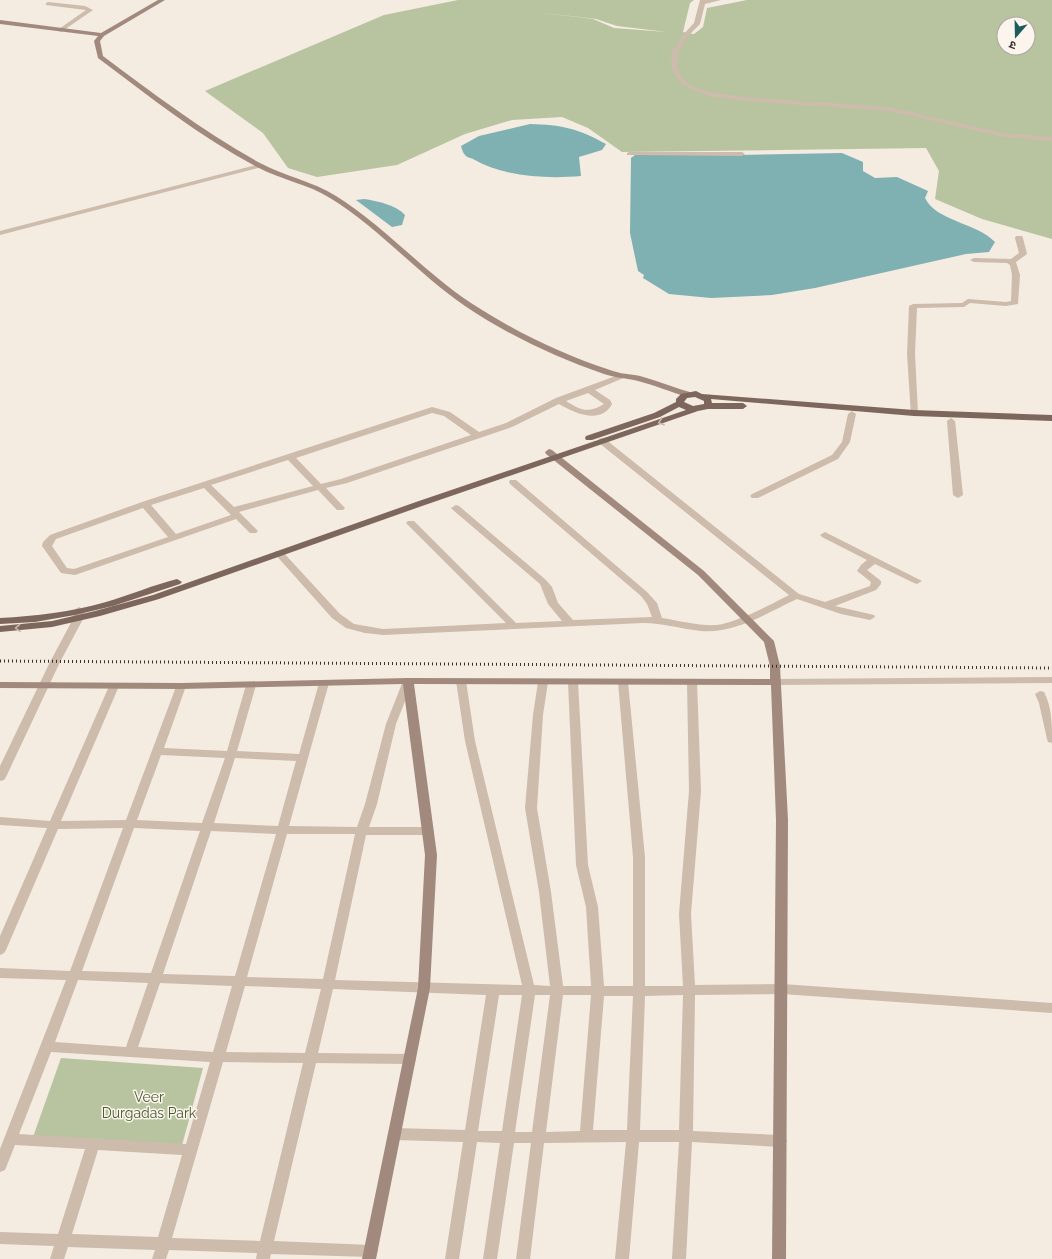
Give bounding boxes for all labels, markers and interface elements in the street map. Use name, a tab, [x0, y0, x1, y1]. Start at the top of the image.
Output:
north arrow	[996, 16, 1036, 56]
text: उ	[1007, 38, 1018, 52]
one-way arrow	[657, 417, 664, 426]
one-way arrow	[15, 623, 21, 632]
park label: Veer Durgadas Park	[102, 1089, 197, 1121]

